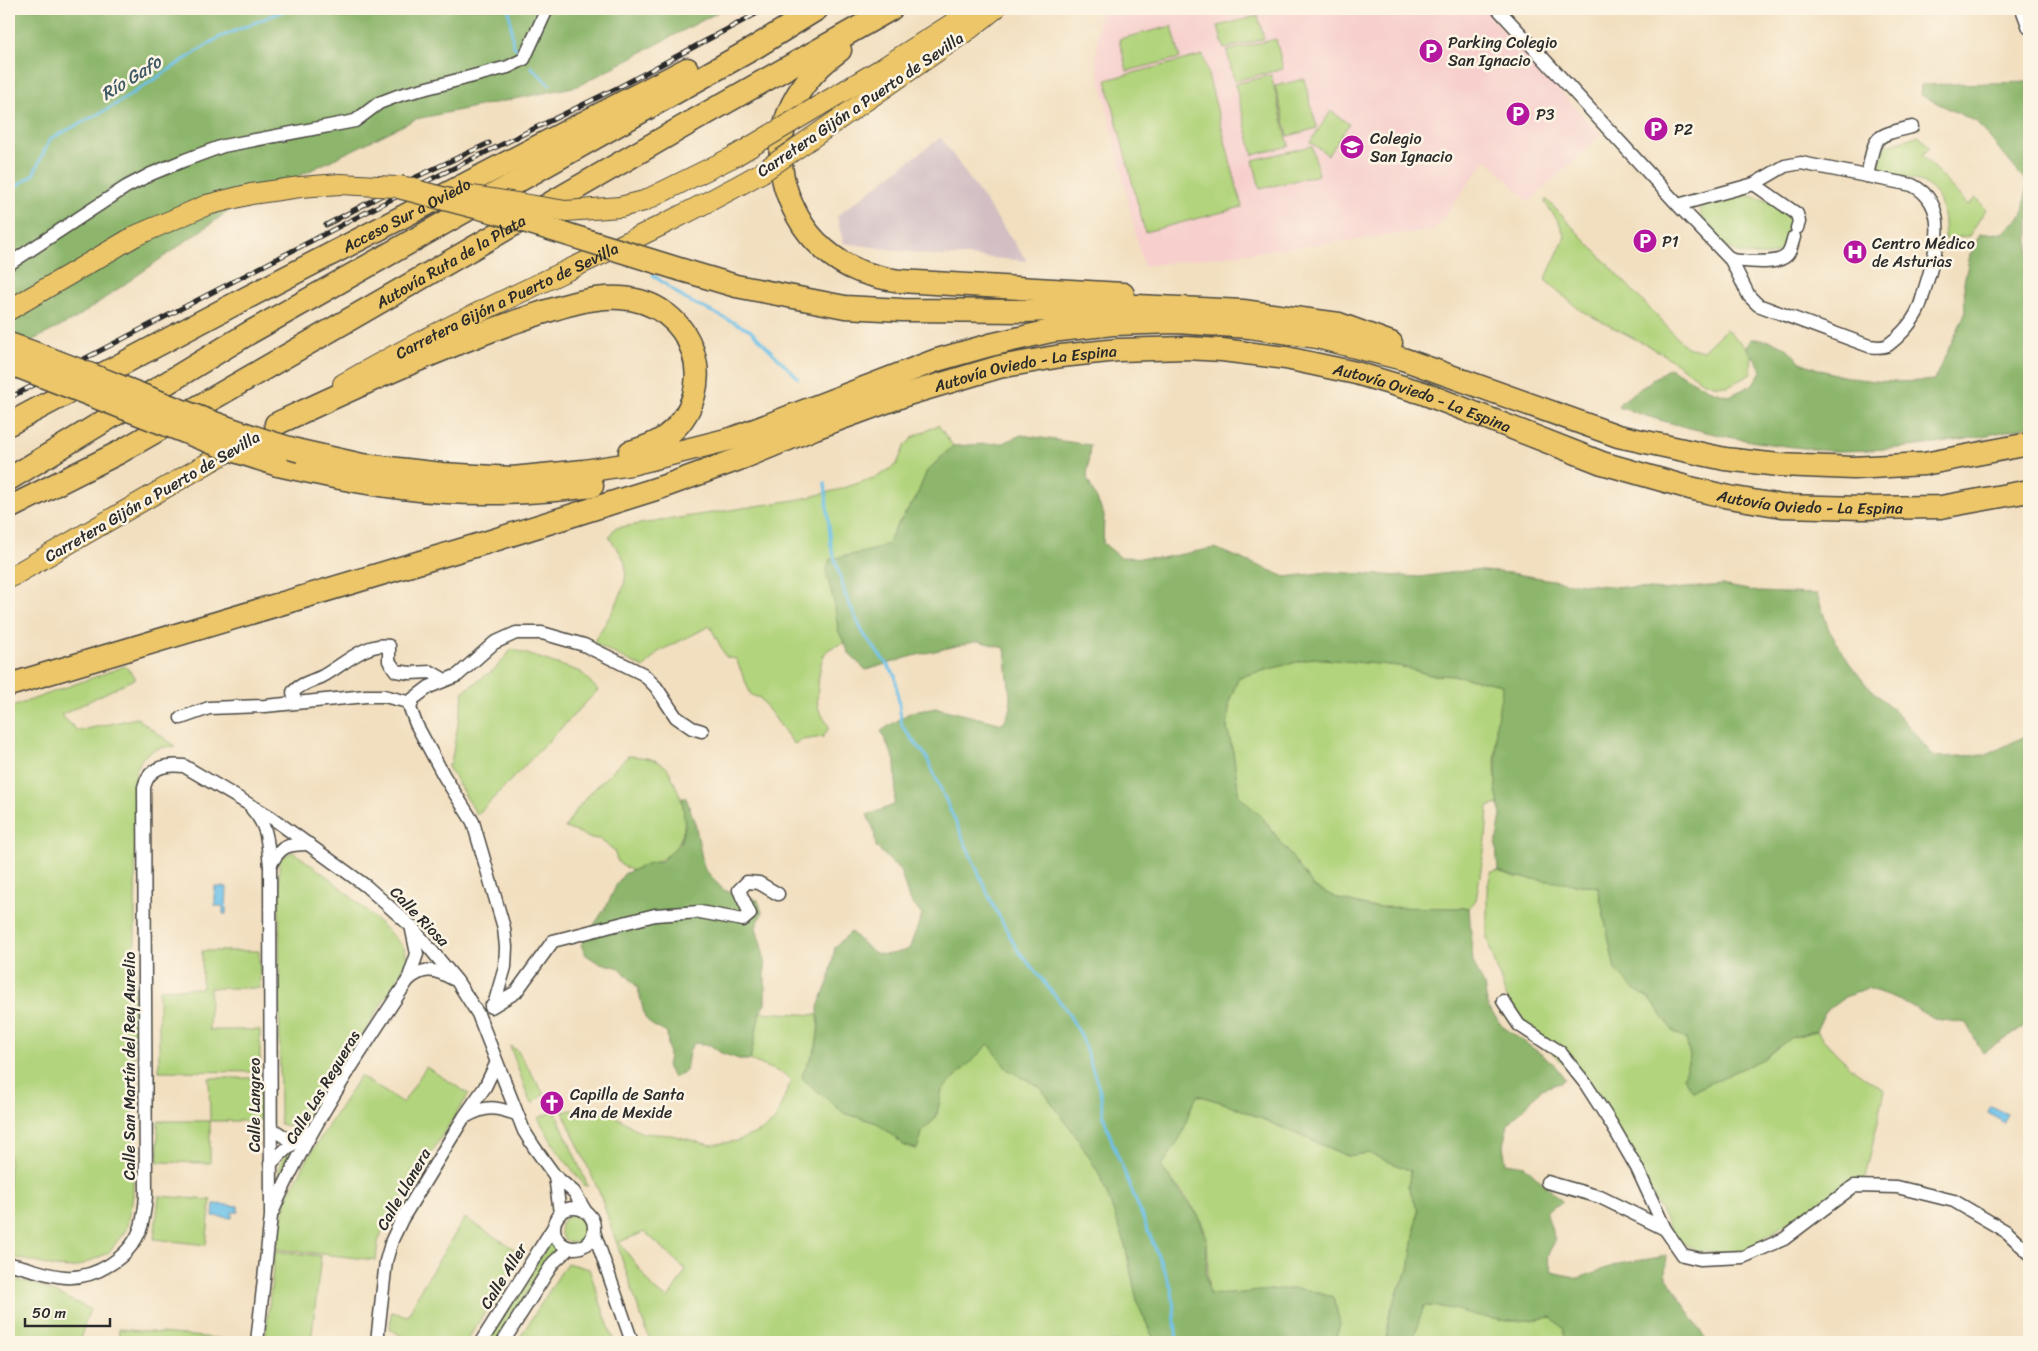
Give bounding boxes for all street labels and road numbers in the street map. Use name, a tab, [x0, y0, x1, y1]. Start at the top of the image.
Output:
street label: Carretera Gijón a Puerto de Sevilla	[751, 24, 970, 185]
street label: Acceso Sur a Oviedo	[336, 170, 476, 261]
street label: Autovía Ruta de la Plata	[369, 206, 531, 317]
street label: Carretera Gijón a Puerto de Sevilla	[390, 234, 624, 367]
street label: Autovía Oviedo - La Espina	[929, 336, 1118, 401]
street label: Autovía Oviedo - La Espina	[1329, 354, 1515, 441]
street label: Carretera Gijón a Puerto de Sevilla	[39, 423, 266, 570]
street label: Autovía Oviedo - La Espina	[1713, 481, 1903, 523]
street label: Calle Riosa	[383, 879, 457, 955]
street label: Calle San Martín del Rey Aurelio	[115, 952, 144, 1180]
street label: Calle Las Regueras	[277, 1024, 368, 1150]
street label: Calle Langreo	[240, 1058, 269, 1152]
street label: Calle Llanera	[368, 1142, 439, 1236]
street label: Calle Aller	[472, 1236, 536, 1315]

